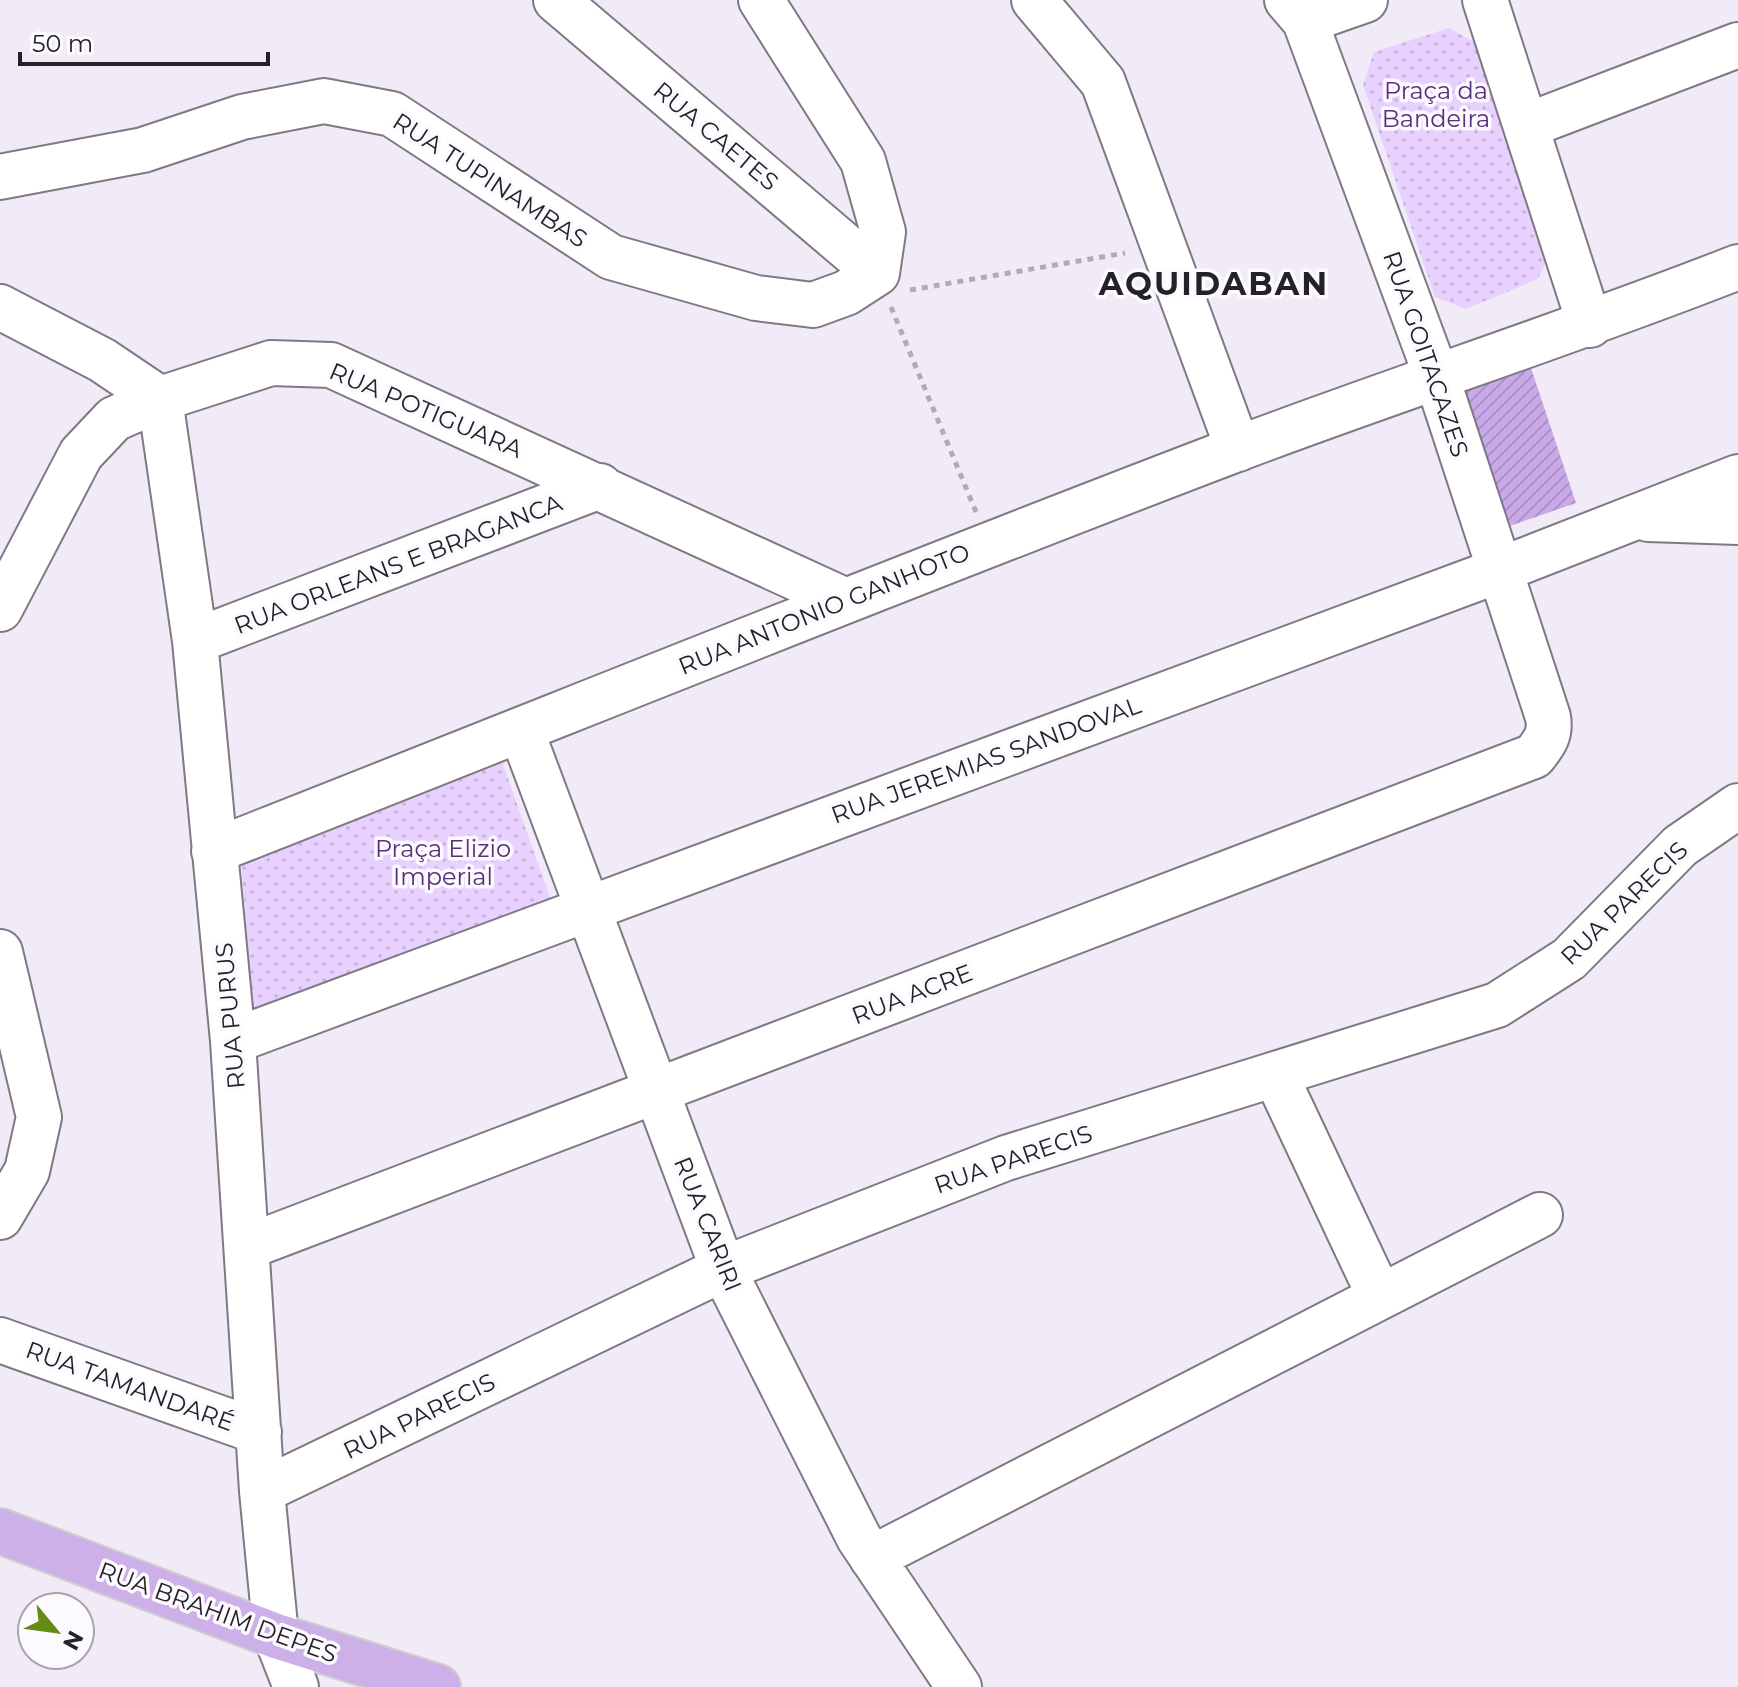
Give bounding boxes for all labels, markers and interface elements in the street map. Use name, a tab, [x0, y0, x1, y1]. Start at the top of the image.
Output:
scale bar	[20, 16, 268, 66]
text: 50 m	[32, 29, 93, 58]
street label: RUA CAETES	[648, 75, 784, 197]
park label: Praça da Bandeira	[1382, 76, 1490, 133]
street label: RUA TUPINAMBAS	[387, 106, 593, 254]
street label: RUA GOITACAZES	[1377, 247, 1475, 461]
district label: AQUIDABAN	[1098, 264, 1329, 303]
street label: RUA POTIGUARA	[325, 356, 527, 464]
street label: RUA ORLEANS E BRAGANCA	[230, 488, 567, 640]
street label: RUA ANTONIO GANHOTO	[674, 537, 974, 681]
street label: RUA JEREMIAS SANDOVAL	[827, 690, 1145, 830]
park label: Praça Elizio Imperial	[375, 834, 511, 891]
street label: RUA PARECIS	[1554, 835, 1694, 971]
street label: RUA PURUS	[209, 942, 251, 1090]
street label: RUA ACRE	[848, 958, 976, 1030]
street label: RUA PARECIS	[930, 1118, 1096, 1200]
street label: RUA CARIRI	[668, 1153, 748, 1295]
street label: RUA TAMANDARÉ	[22, 1335, 238, 1437]
street label: RUA PARECIS	[338, 1367, 500, 1465]
street label: RUA BRAHIM DEPES	[95, 1555, 341, 1669]
north arrow	[16, 1591, 96, 1671]
text: N	[57, 1626, 89, 1655]

